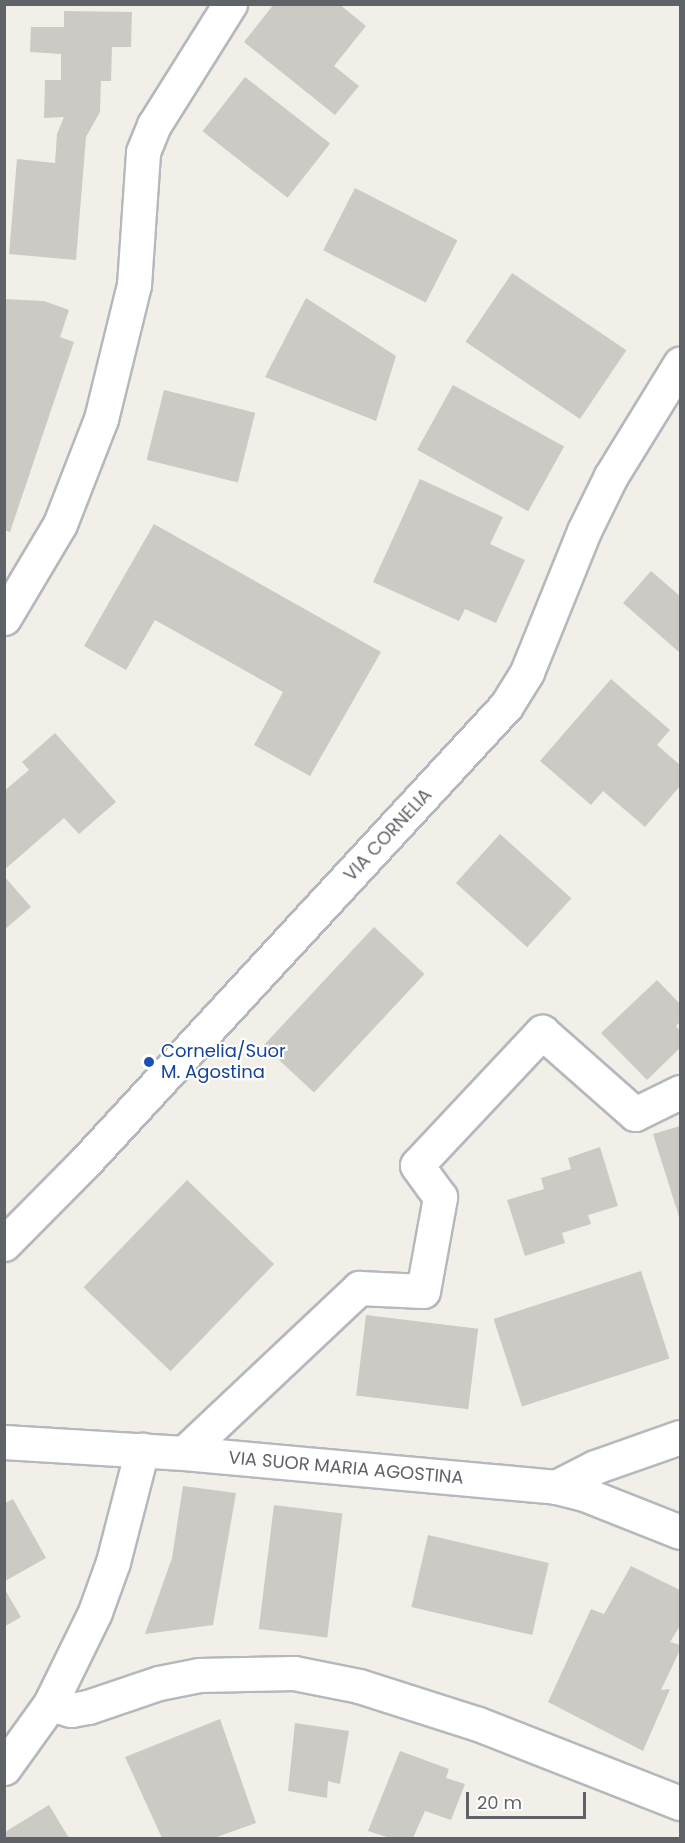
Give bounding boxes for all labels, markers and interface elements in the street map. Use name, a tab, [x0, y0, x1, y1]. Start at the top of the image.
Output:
street label: VIA CORNELIA	[340, 784, 436, 886]
place label: Cornelia/Suor M. Agostina	[161, 1041, 286, 1084]
marker: Cornelia/Suor M. Agostina	[142, 1055, 156, 1069]
street label: VIA SUOR MARIA AGOSTINA	[228, 1447, 464, 1489]
scale bar	[469, 1780, 589, 1818]
text: 20 m	[477, 1790, 522, 1815]

